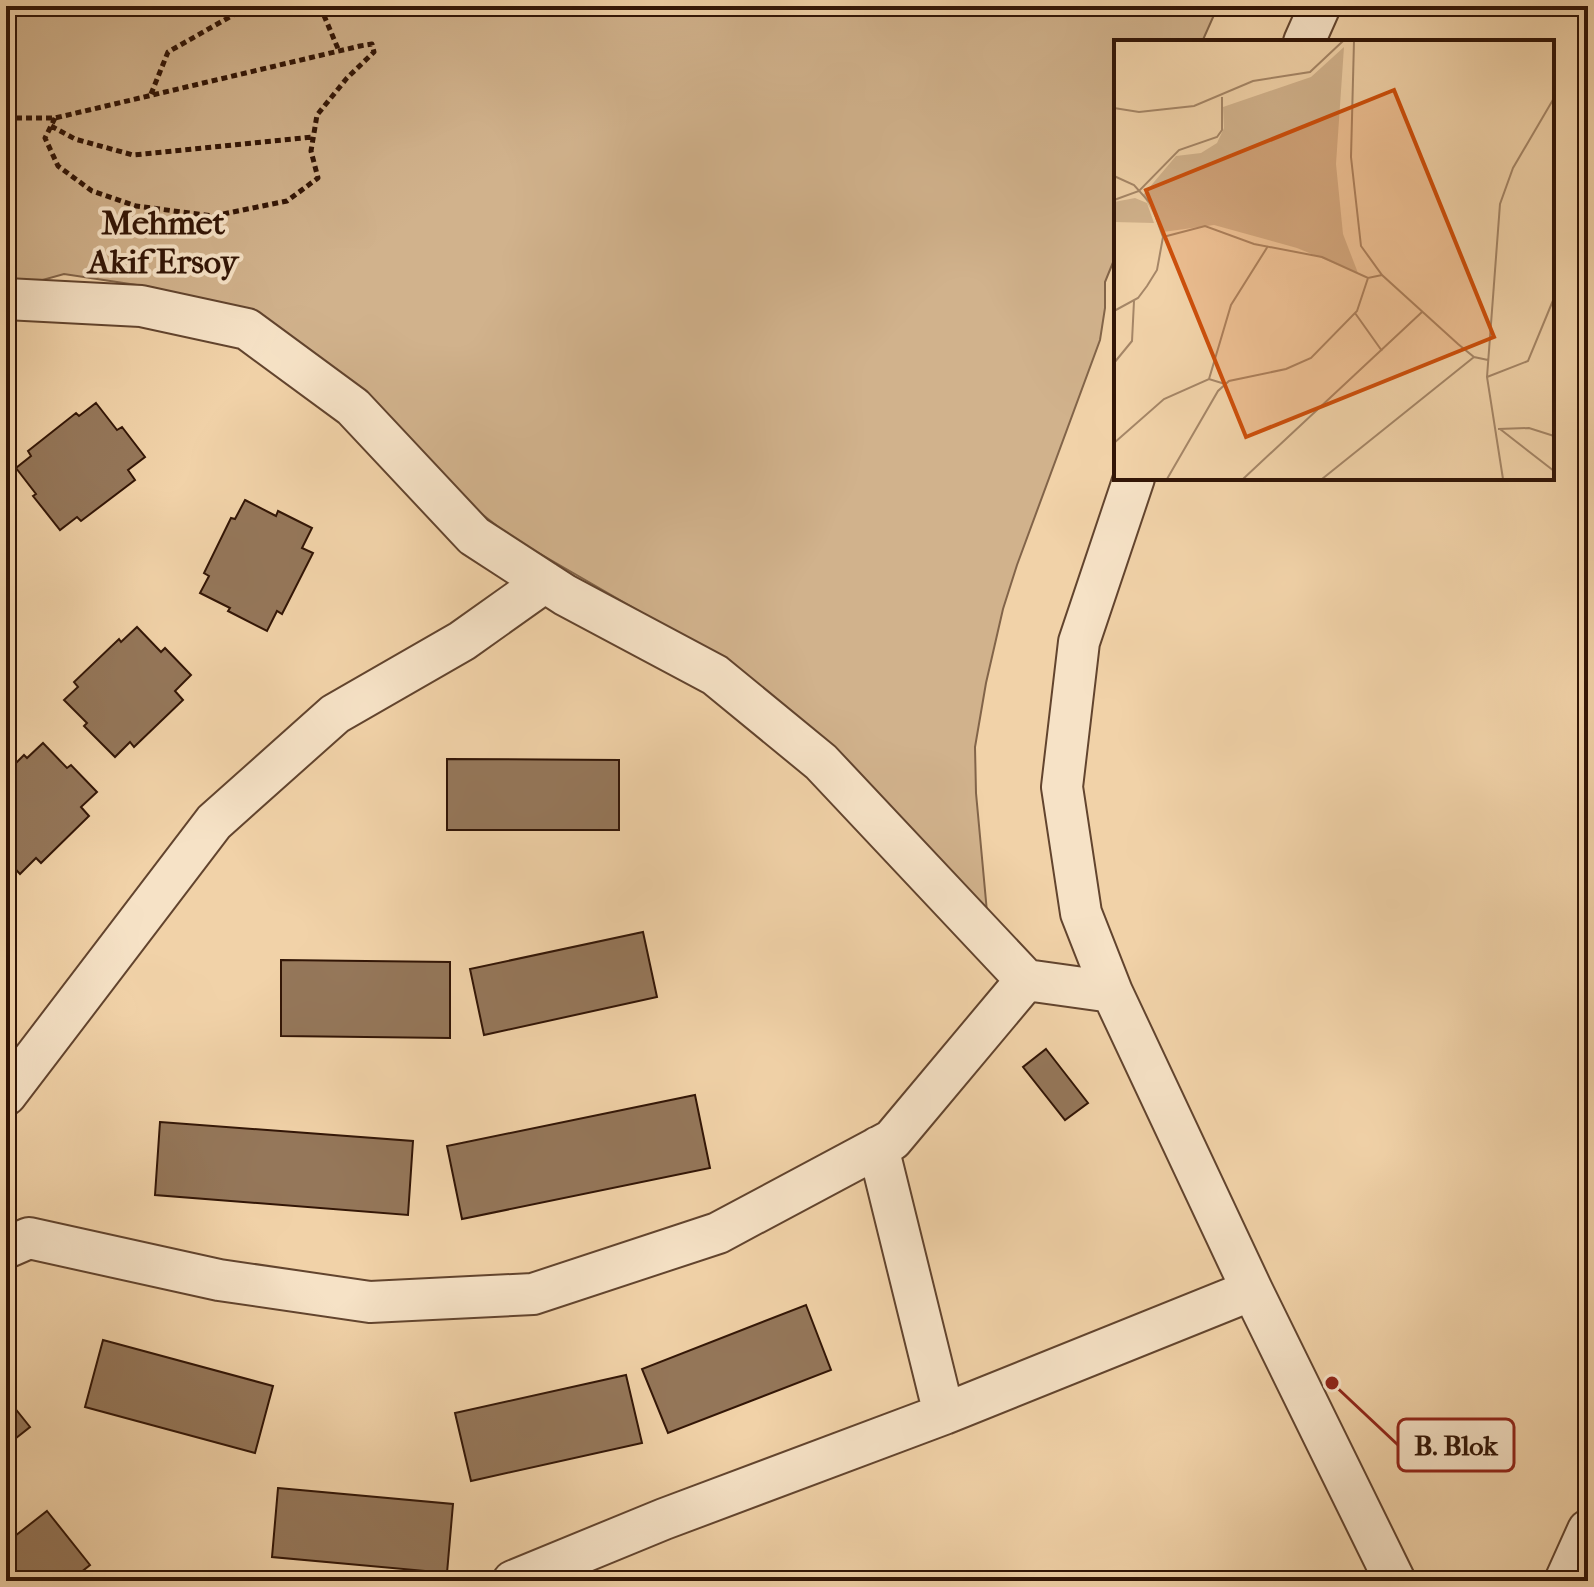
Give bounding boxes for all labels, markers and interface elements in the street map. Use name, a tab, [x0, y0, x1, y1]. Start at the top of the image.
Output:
inset map	[1114, 40, 1554, 480]
district label: Mehmet Akif Ersoy	[86, 203, 240, 282]
callout: B. Blok	[1398, 1419, 1514, 1471]
text: B. Blok	[1414, 1429, 1499, 1462]

